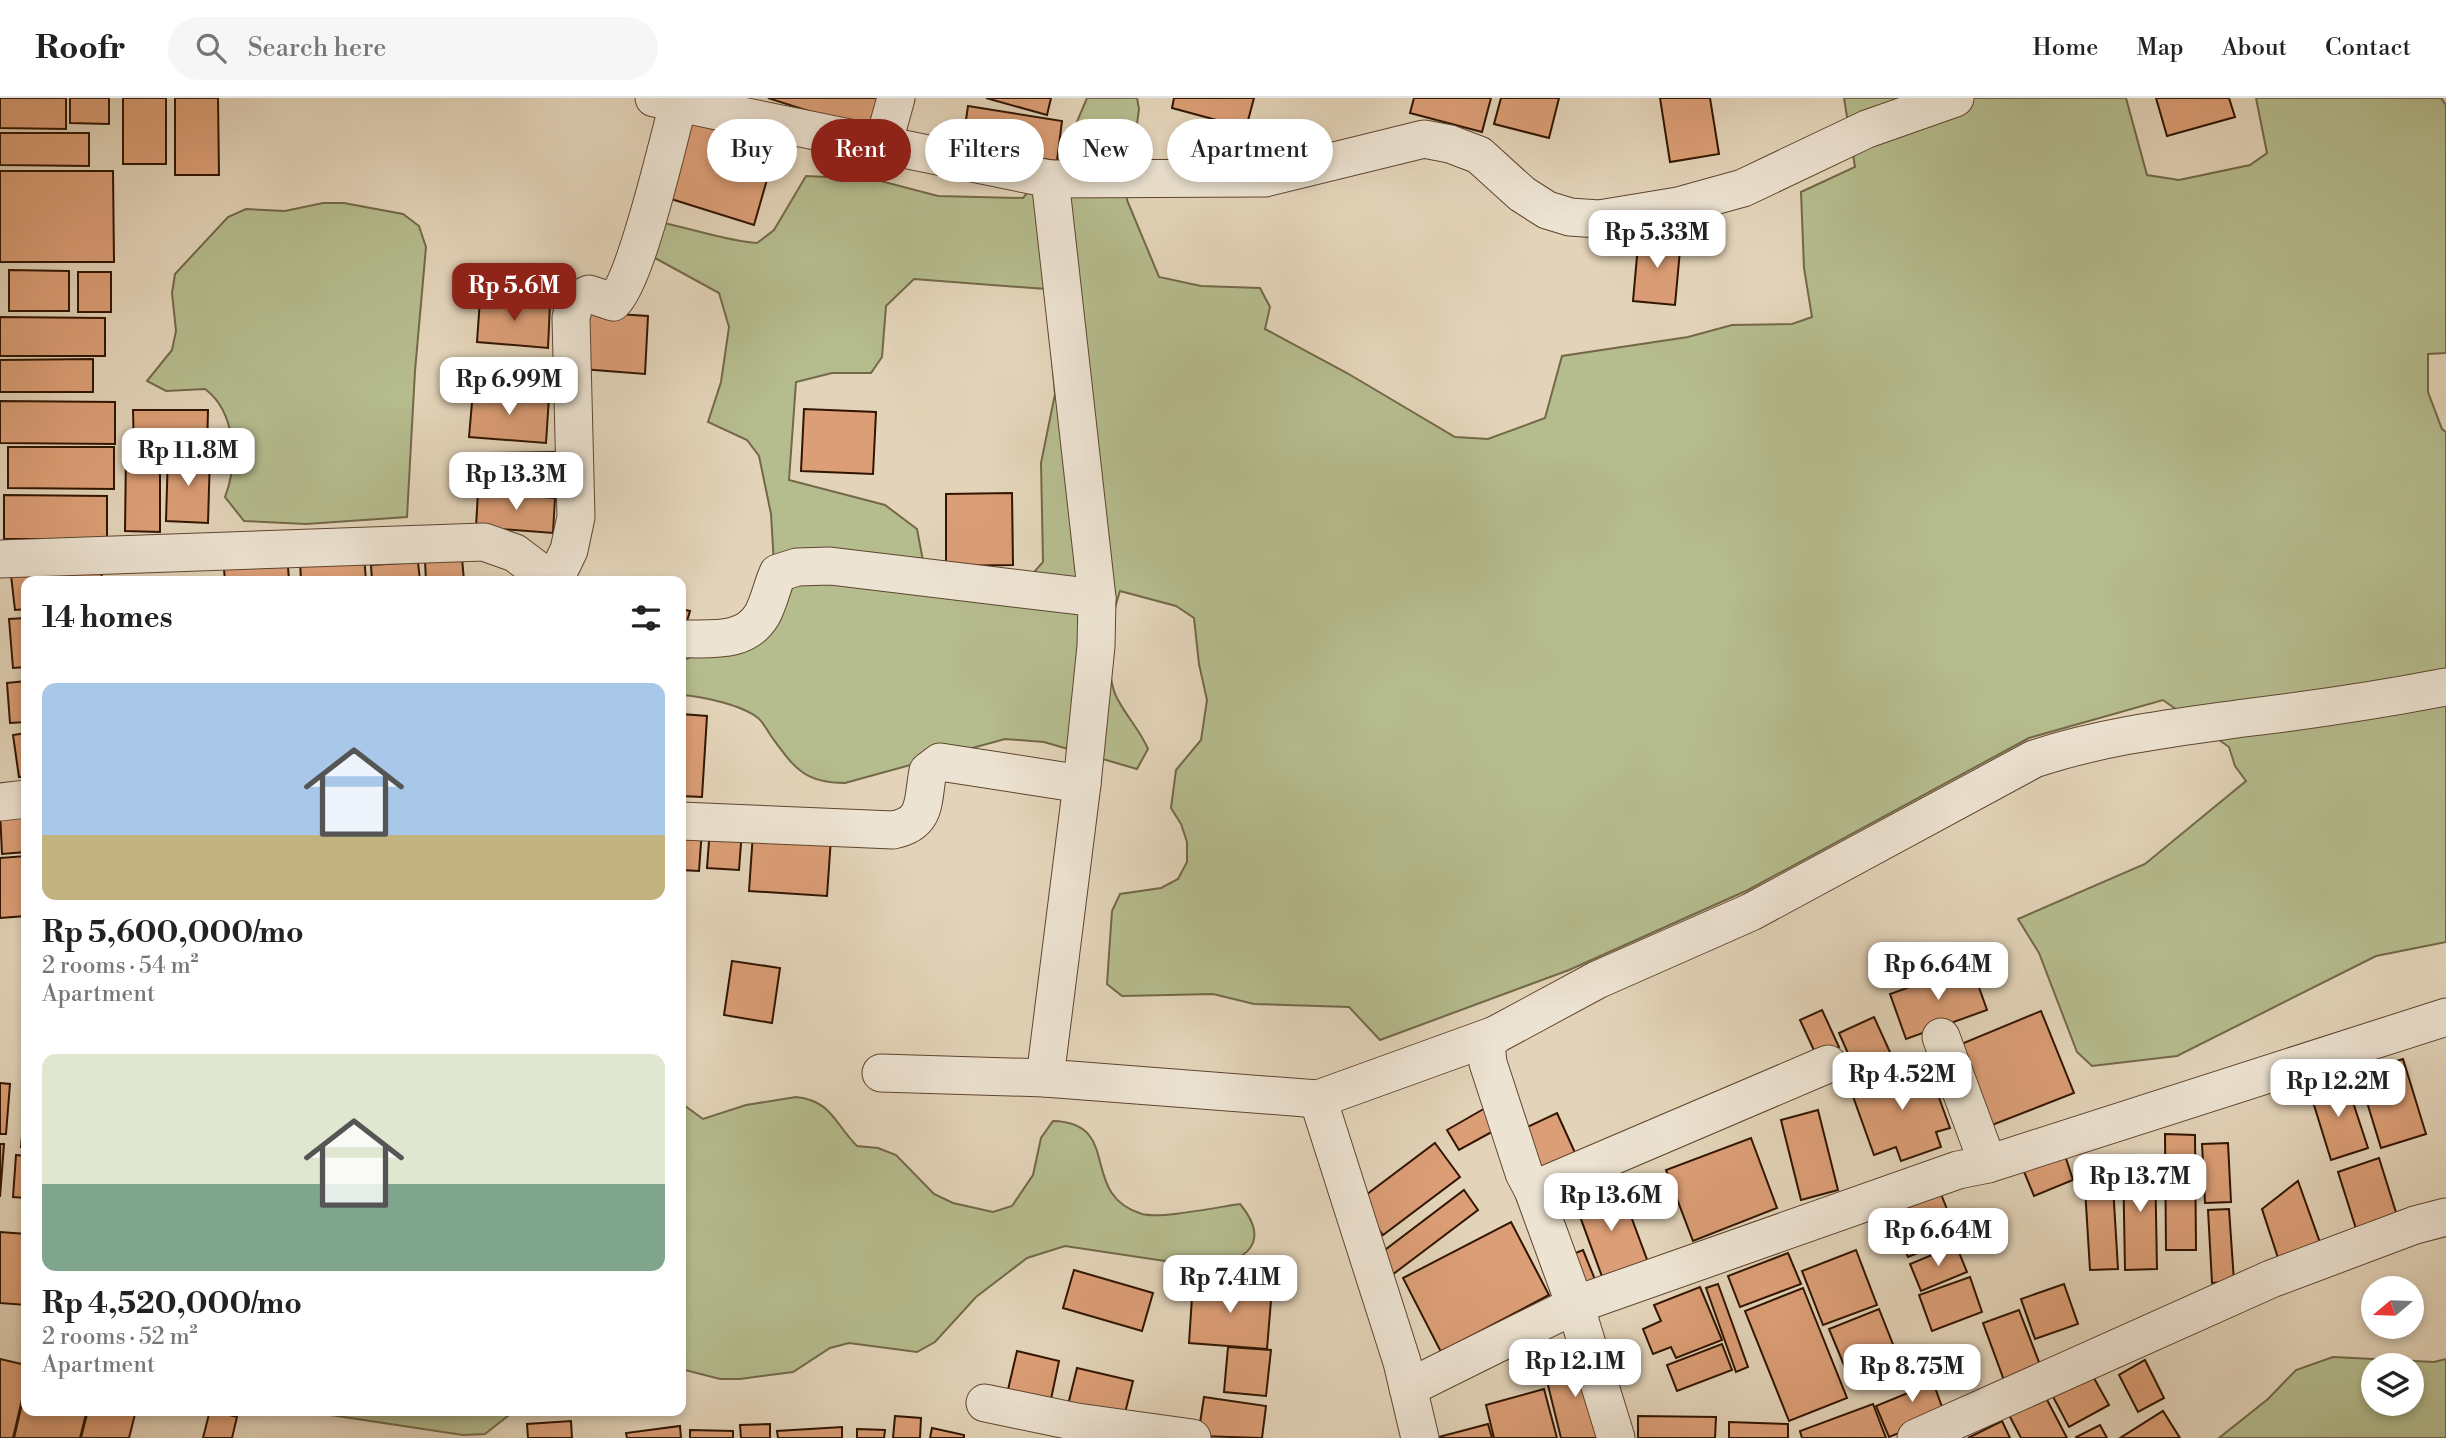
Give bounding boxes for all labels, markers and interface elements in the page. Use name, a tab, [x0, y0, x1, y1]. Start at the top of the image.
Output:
search box	[168, 17, 658, 80]
text: Roofr	[35, 28, 126, 69]
icon: search	[192, 29, 230, 67]
text: Search here	[248, 32, 386, 64]
text: Home	[2033, 33, 2098, 63]
text: Map	[2136, 33, 2184, 63]
text: About	[2222, 33, 2287, 63]
text: Contact	[2325, 33, 2411, 63]
chip: Buy	[707, 119, 797, 182]
chip: Rent	[811, 119, 911, 182]
chip: Filters	[925, 119, 1044, 182]
chip: New	[1058, 119, 1153, 182]
chip: Apartment	[1167, 119, 1333, 182]
pin: Rp 5.33M	[1585, 211, 1729, 270]
text: Rp 5.33M	[1605, 219, 1709, 247]
pin: Rp 5.6M	[449, 264, 579, 323]
text: Rp 5.6M	[468, 272, 560, 300]
pin: Rp 6.99M	[437, 358, 581, 417]
text: Rp 6.99M	[456, 366, 562, 394]
pin: Rp 11.8M	[116, 428, 260, 488]
text: Rp 11.8M	[138, 437, 238, 465]
pin: Rp 13.3M	[444, 452, 588, 512]
text: Rp 13.3M	[465, 461, 567, 489]
text: 14 homes	[42, 599, 173, 637]
icon: filters	[627, 599, 665, 637]
icon: home	[291, 729, 417, 855]
text: Rp 5,600,000/mo	[42, 914, 304, 952]
pin: Rp 6.64M	[1866, 942, 2010, 1002]
text: Rp 6.64M	[1884, 951, 1992, 979]
text: 2 rooms · 54 m²	[42, 952, 199, 980]
text: Apartment	[42, 980, 155, 1008]
pin: Rp 4.52M	[1830, 1052, 1974, 1112]
pin: Rp 12.2M	[2266, 1060, 2410, 1119]
text: Rp 4.52M	[1849, 1061, 1955, 1089]
text: Rp 12.2M	[2286, 1068, 2390, 1096]
icon: home	[291, 1100, 417, 1226]
pin: Rp 13.7M	[2068, 1154, 2212, 1214]
text: Rp 13.7M	[2089, 1163, 2191, 1191]
pin: Rp 13.6M	[1539, 1174, 1683, 1233]
text: Rp 13.6M	[1560, 1182, 1662, 1210]
pin: Rp 6.64M	[1866, 1208, 2010, 1268]
text: Rp 6.64M	[1884, 1217, 1992, 1245]
pin: Rp 7.41M	[1158, 1256, 1302, 1315]
text: Rp 7.41M	[1179, 1264, 1281, 1292]
north arrow	[2361, 1276, 2424, 1339]
map controls	[2361, 1276, 2424, 1416]
text: Rp 4,520,000/mo	[42, 1285, 302, 1323]
text: 2 rooms · 52 m²	[42, 1323, 198, 1351]
pin: Rp 12.1M	[1503, 1340, 1647, 1399]
pin: Rp 8.75M	[1840, 1344, 1984, 1404]
text: Rp 12.1M	[1525, 1348, 1625, 1376]
text: Apartment	[42, 1351, 155, 1379]
text: Rp 8.75M	[1860, 1353, 1964, 1381]
button: layers	[2361, 1353, 2424, 1416]

